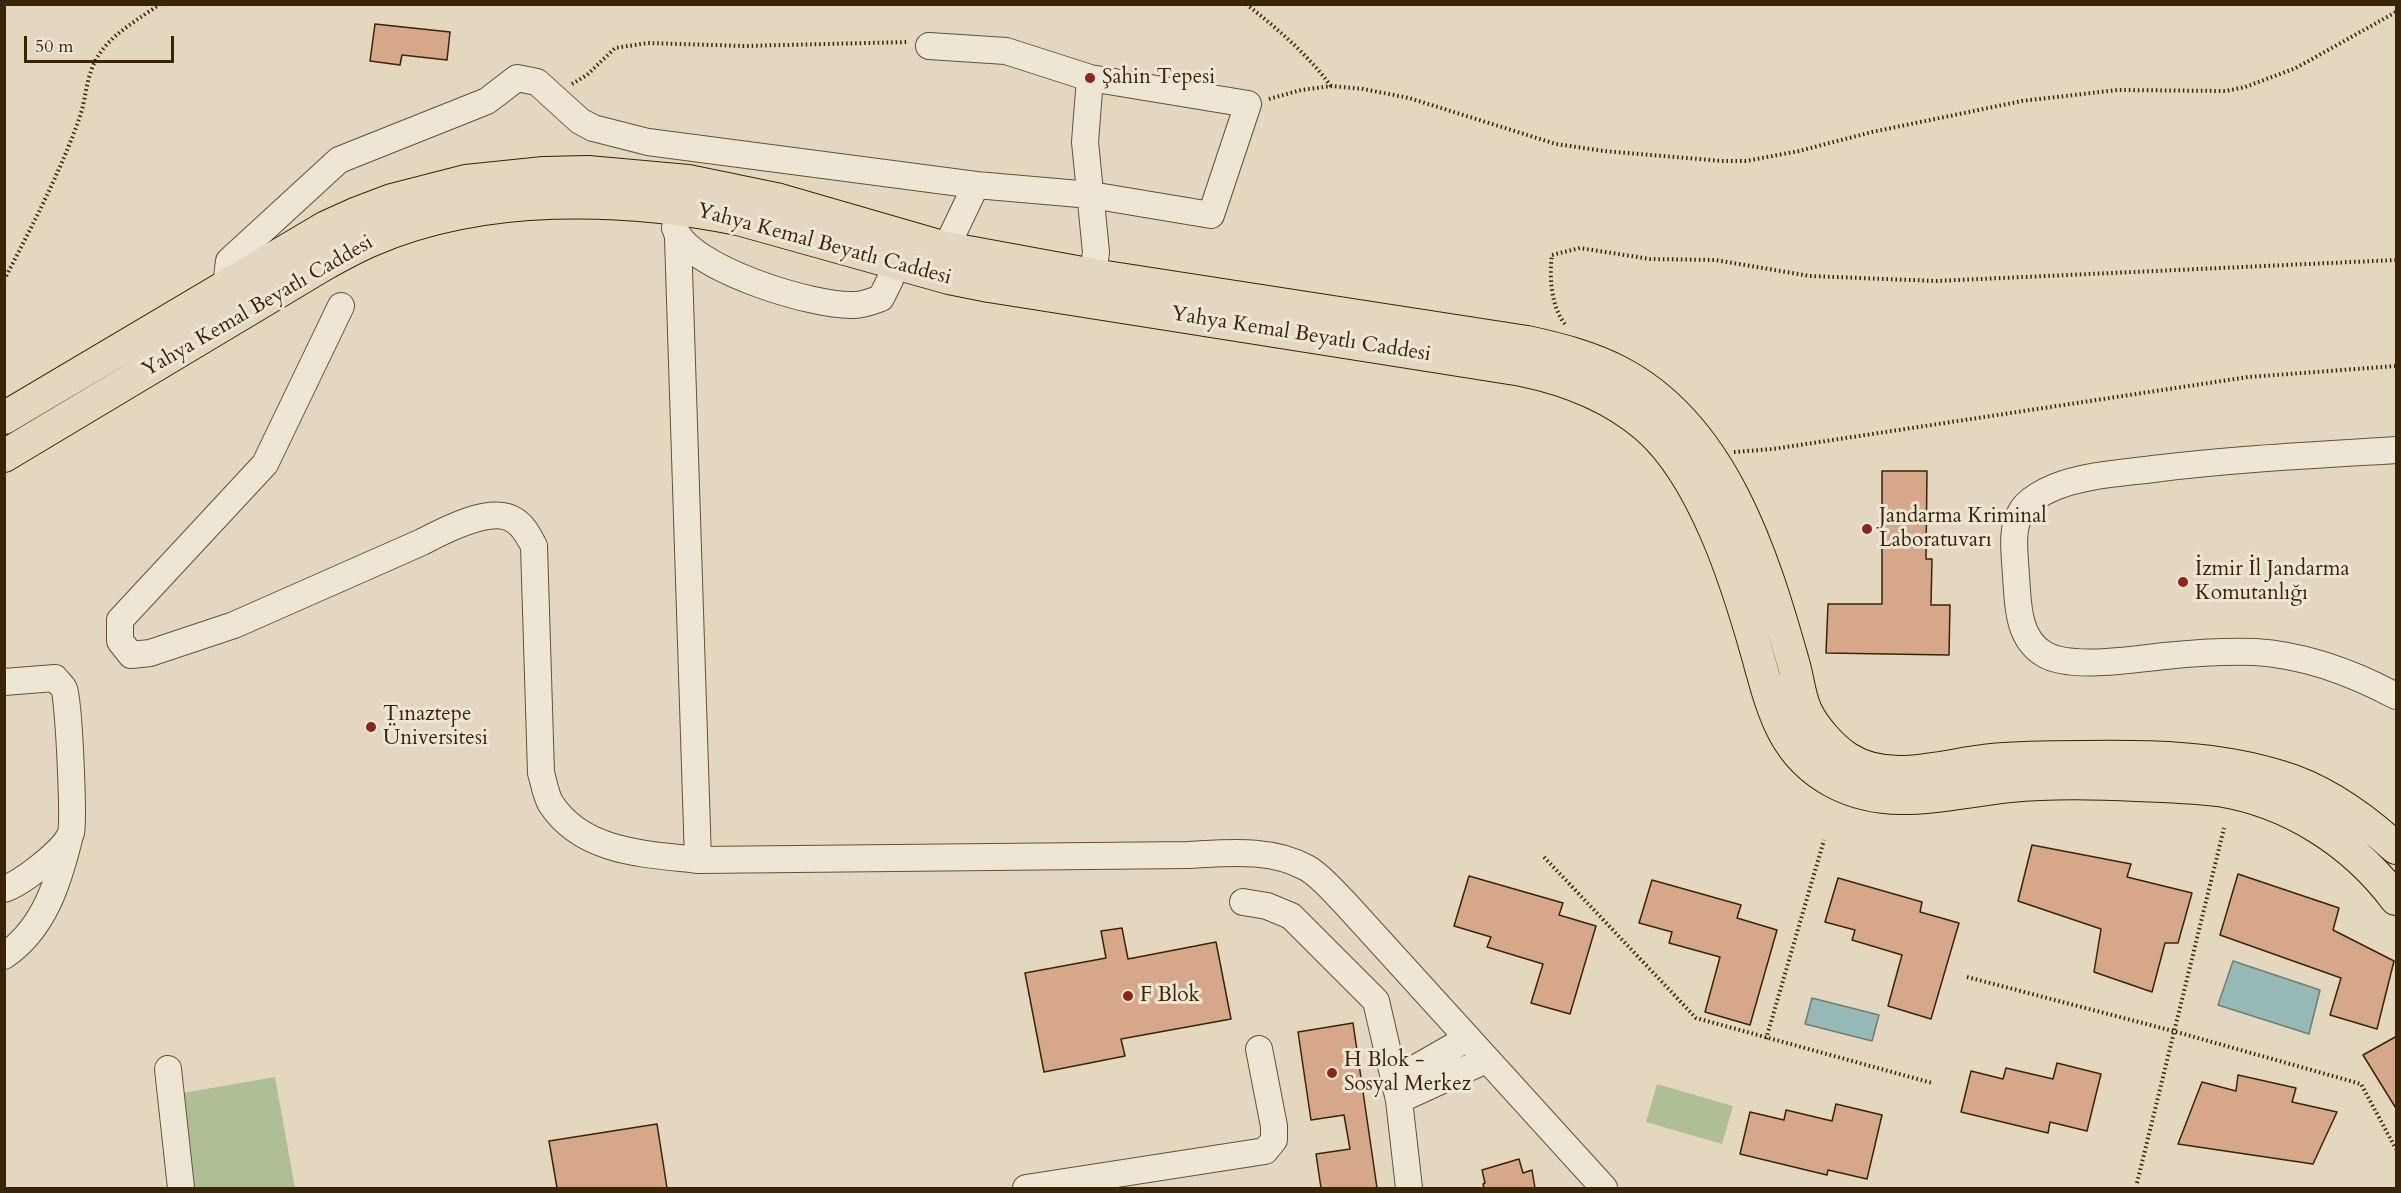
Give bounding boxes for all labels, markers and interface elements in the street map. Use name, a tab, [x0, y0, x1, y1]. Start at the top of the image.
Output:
scale bar	[27, 24, 177, 62]
text: 50 m	[35, 34, 74, 59]
place label: Şahin Tepesi	[1102, 65, 1215, 91]
marker: Şahin Tepesi	[1083, 71, 1097, 85]
street label: Yahya Kemal Beyatlı Caddesi	[694, 199, 954, 291]
street label: Yahya Kemal Beyatlı Caddesi	[138, 230, 378, 384]
street label: Yahya Kemal Beyatlı Caddesi	[1169, 302, 1433, 368]
place label: Jandarma Kriminal Laboratuvarı	[1879, 504, 2047, 554]
marker: Jandarma Kriminal Laboratuvarı	[1860, 522, 1874, 536]
place label: İzmir İl Jandarma Komutanlığı	[2195, 557, 2350, 607]
marker: İzmir İl Jandarma Komutanlığı	[2176, 575, 2190, 589]
place label: Tınaztepe Üniversitesi	[383, 702, 488, 752]
marker: Tınaztepe Üniversitesi	[364, 720, 378, 734]
place label: F Blok	[1140, 983, 1200, 1009]
marker: F Blok	[1121, 989, 1135, 1003]
place label: H Blok - Sosyal Merkez	[1344, 1048, 1471, 1098]
marker: H Blok - Sosyal Merkez	[1325, 1066, 1339, 1080]

